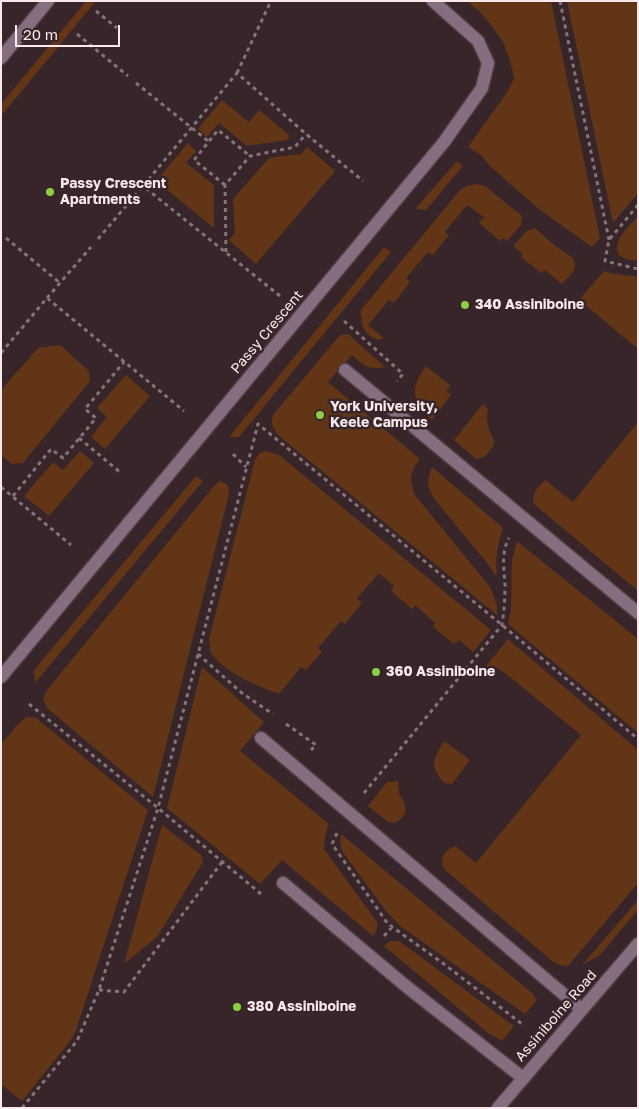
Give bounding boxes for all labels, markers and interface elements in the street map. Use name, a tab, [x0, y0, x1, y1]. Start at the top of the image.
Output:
scale bar	[18, 15, 122, 47]
text: 20 m	[23, 25, 58, 43]
place label: Passy Crescent Apartments	[60, 176, 166, 208]
marker: Passy Crescent Apartments	[44, 186, 56, 198]
street label: Passy Crescent	[227, 287, 307, 377]
place label: 340 Assiniboine	[475, 297, 584, 313]
marker: 340 Assiniboine	[459, 299, 471, 311]
place label: York University, Keele Campus	[330, 399, 438, 432]
marker: York University, Keele Campus	[314, 409, 326, 421]
place label: 360 Assiniboine	[386, 664, 495, 680]
marker: 360 Assiniboine	[370, 666, 382, 678]
street label: Assiniboine Road	[512, 967, 600, 1065]
place label: 380 Assiniboine	[247, 999, 356, 1015]
marker: 380 Assiniboine	[231, 1001, 243, 1013]

